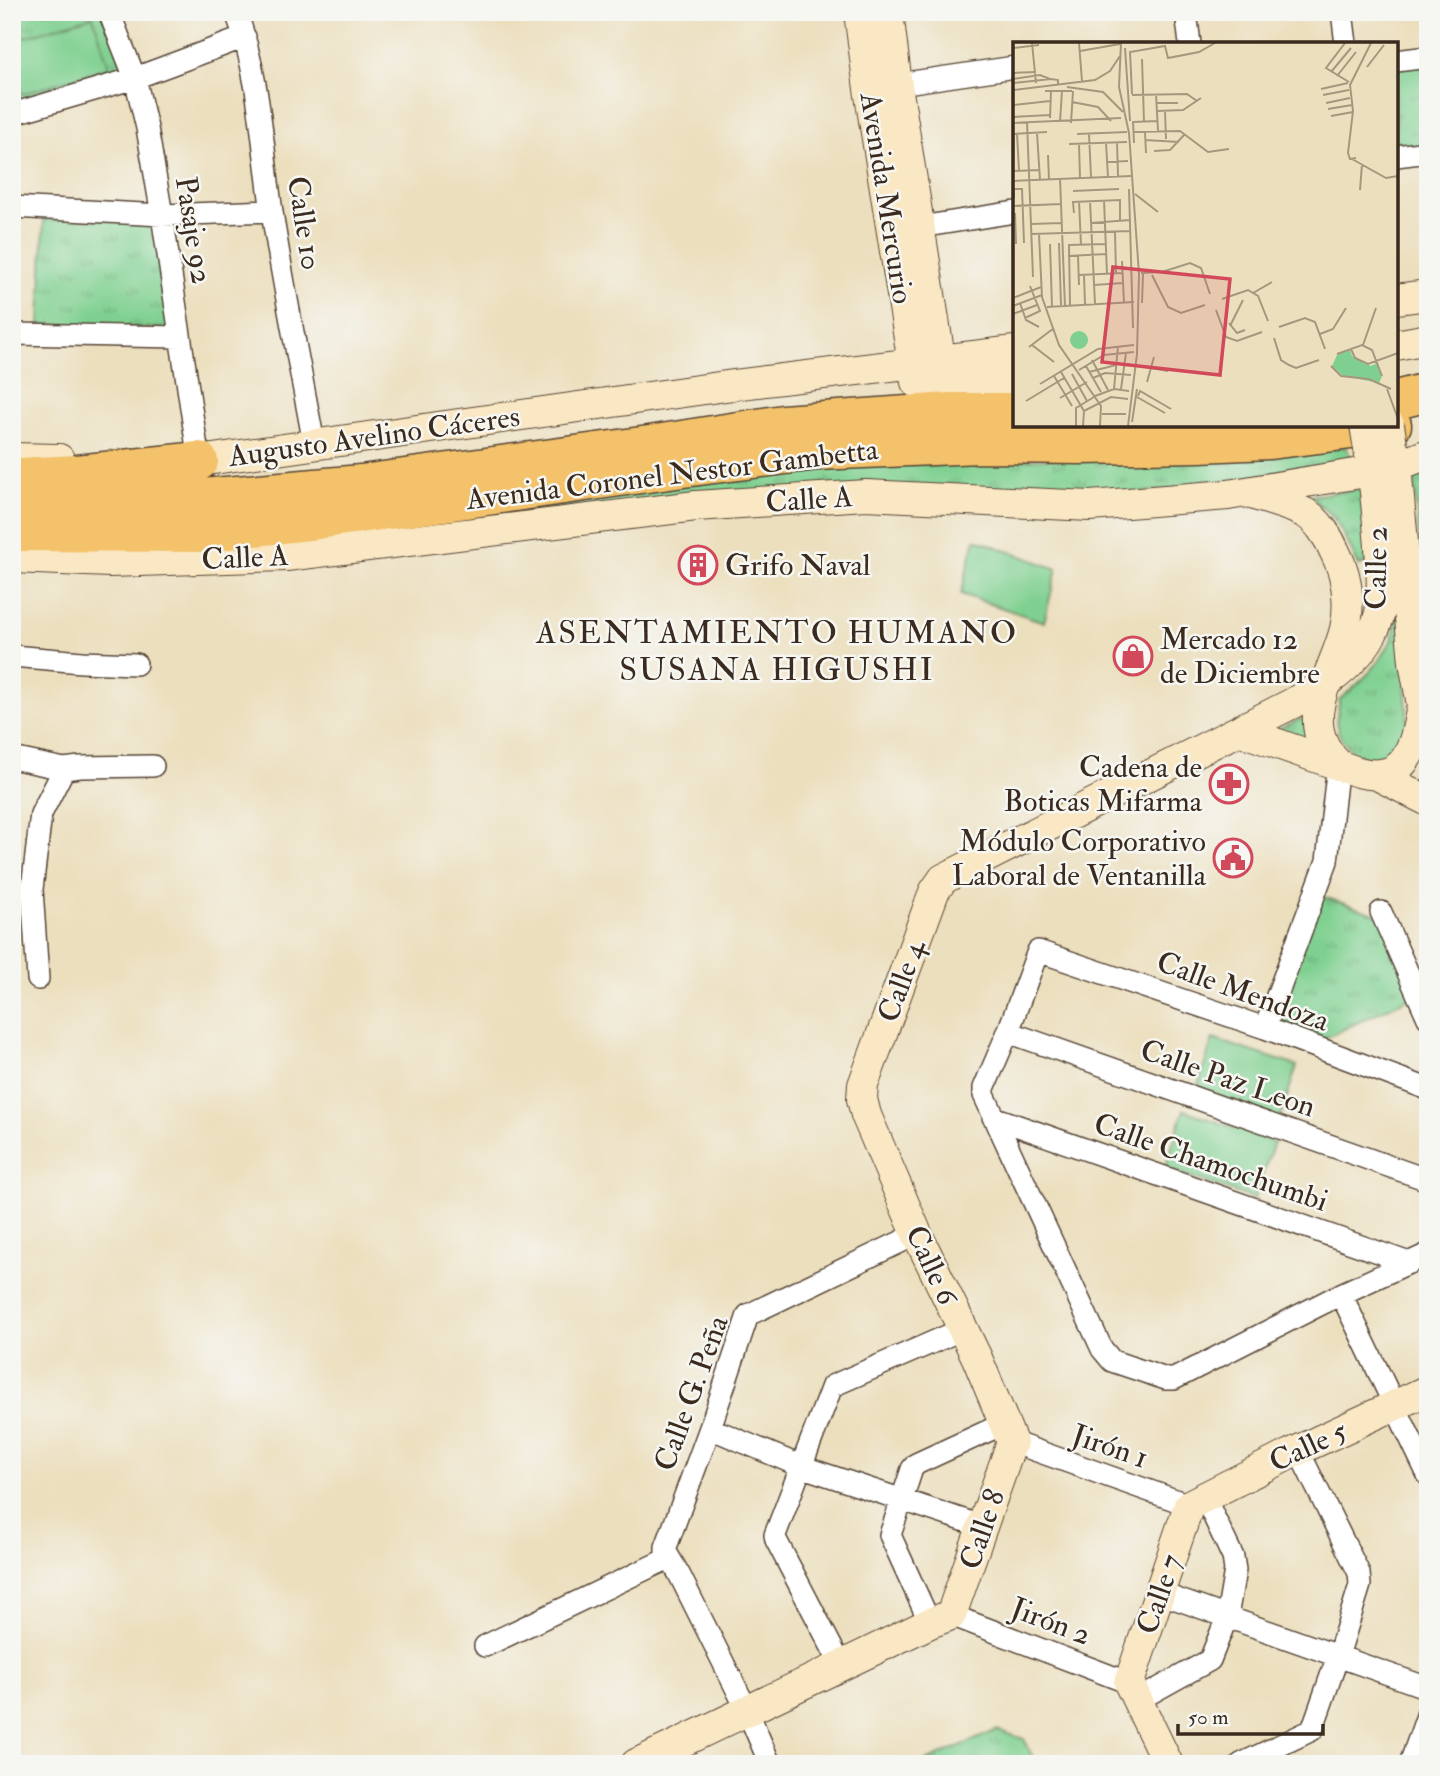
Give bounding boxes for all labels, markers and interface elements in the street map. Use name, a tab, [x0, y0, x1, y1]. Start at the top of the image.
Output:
inset map	[1013, 42, 1398, 427]
street label: Avenida Mercurio	[851, 89, 921, 306]
street label: Pasaje 92	[167, 174, 220, 286]
street label: Calle 10	[279, 174, 330, 273]
street label: Augusto Avelino Cáceres	[225, 398, 522, 475]
street label: Avenida Coronel Nestor Gambetta	[463, 431, 881, 518]
street label: Calle A	[764, 478, 854, 521]
street label: Calle 2	[1357, 526, 1396, 610]
street label: Calle A	[200, 537, 290, 578]
building icon: Grifo Naval	[677, 544, 719, 586]
place label: Grifo Naval	[725, 547, 871, 584]
district label: ASENTAMIENTO HUMANO SUSANA HIGUSHI	[535, 613, 1018, 690]
place label: Mercado 12 de Diciembre	[1160, 621, 1320, 692]
shop icon: Mercado 12 de Diciembre	[1112, 635, 1154, 677]
place label: Cadena de Boticas Mifarma	[1003, 749, 1203, 820]
pharmacy icon: Cadena de Boticas Mifarma	[1208, 763, 1250, 805]
place label: Módulo Corporativo Laboral de Ventanilla	[952, 823, 1207, 894]
public building icon: Módulo Corporativo Laboral de Ventanilla	[1212, 837, 1254, 879]
street label: Calle 4	[870, 933, 934, 1027]
street label: Calle Mendoza	[1152, 943, 1335, 1040]
street label: Calle Paz Leon	[1136, 1031, 1320, 1126]
street label: Calle Chamochumbi	[1089, 1105, 1333, 1220]
street label: Calle 6	[897, 1220, 967, 1313]
street label: Calle G. Peña	[646, 1310, 737, 1476]
street label: Calle 5	[1263, 1412, 1354, 1480]
street label: Jirón 1	[1066, 1416, 1153, 1477]
street label: Calle 8	[952, 1484, 1013, 1574]
street label: Calle 7	[1129, 1549, 1190, 1639]
street label: Jirón 2	[1005, 1589, 1096, 1654]
scale bar	[1178, 1692, 1323, 1736]
text: 50 m	[1188, 1704, 1229, 1731]

